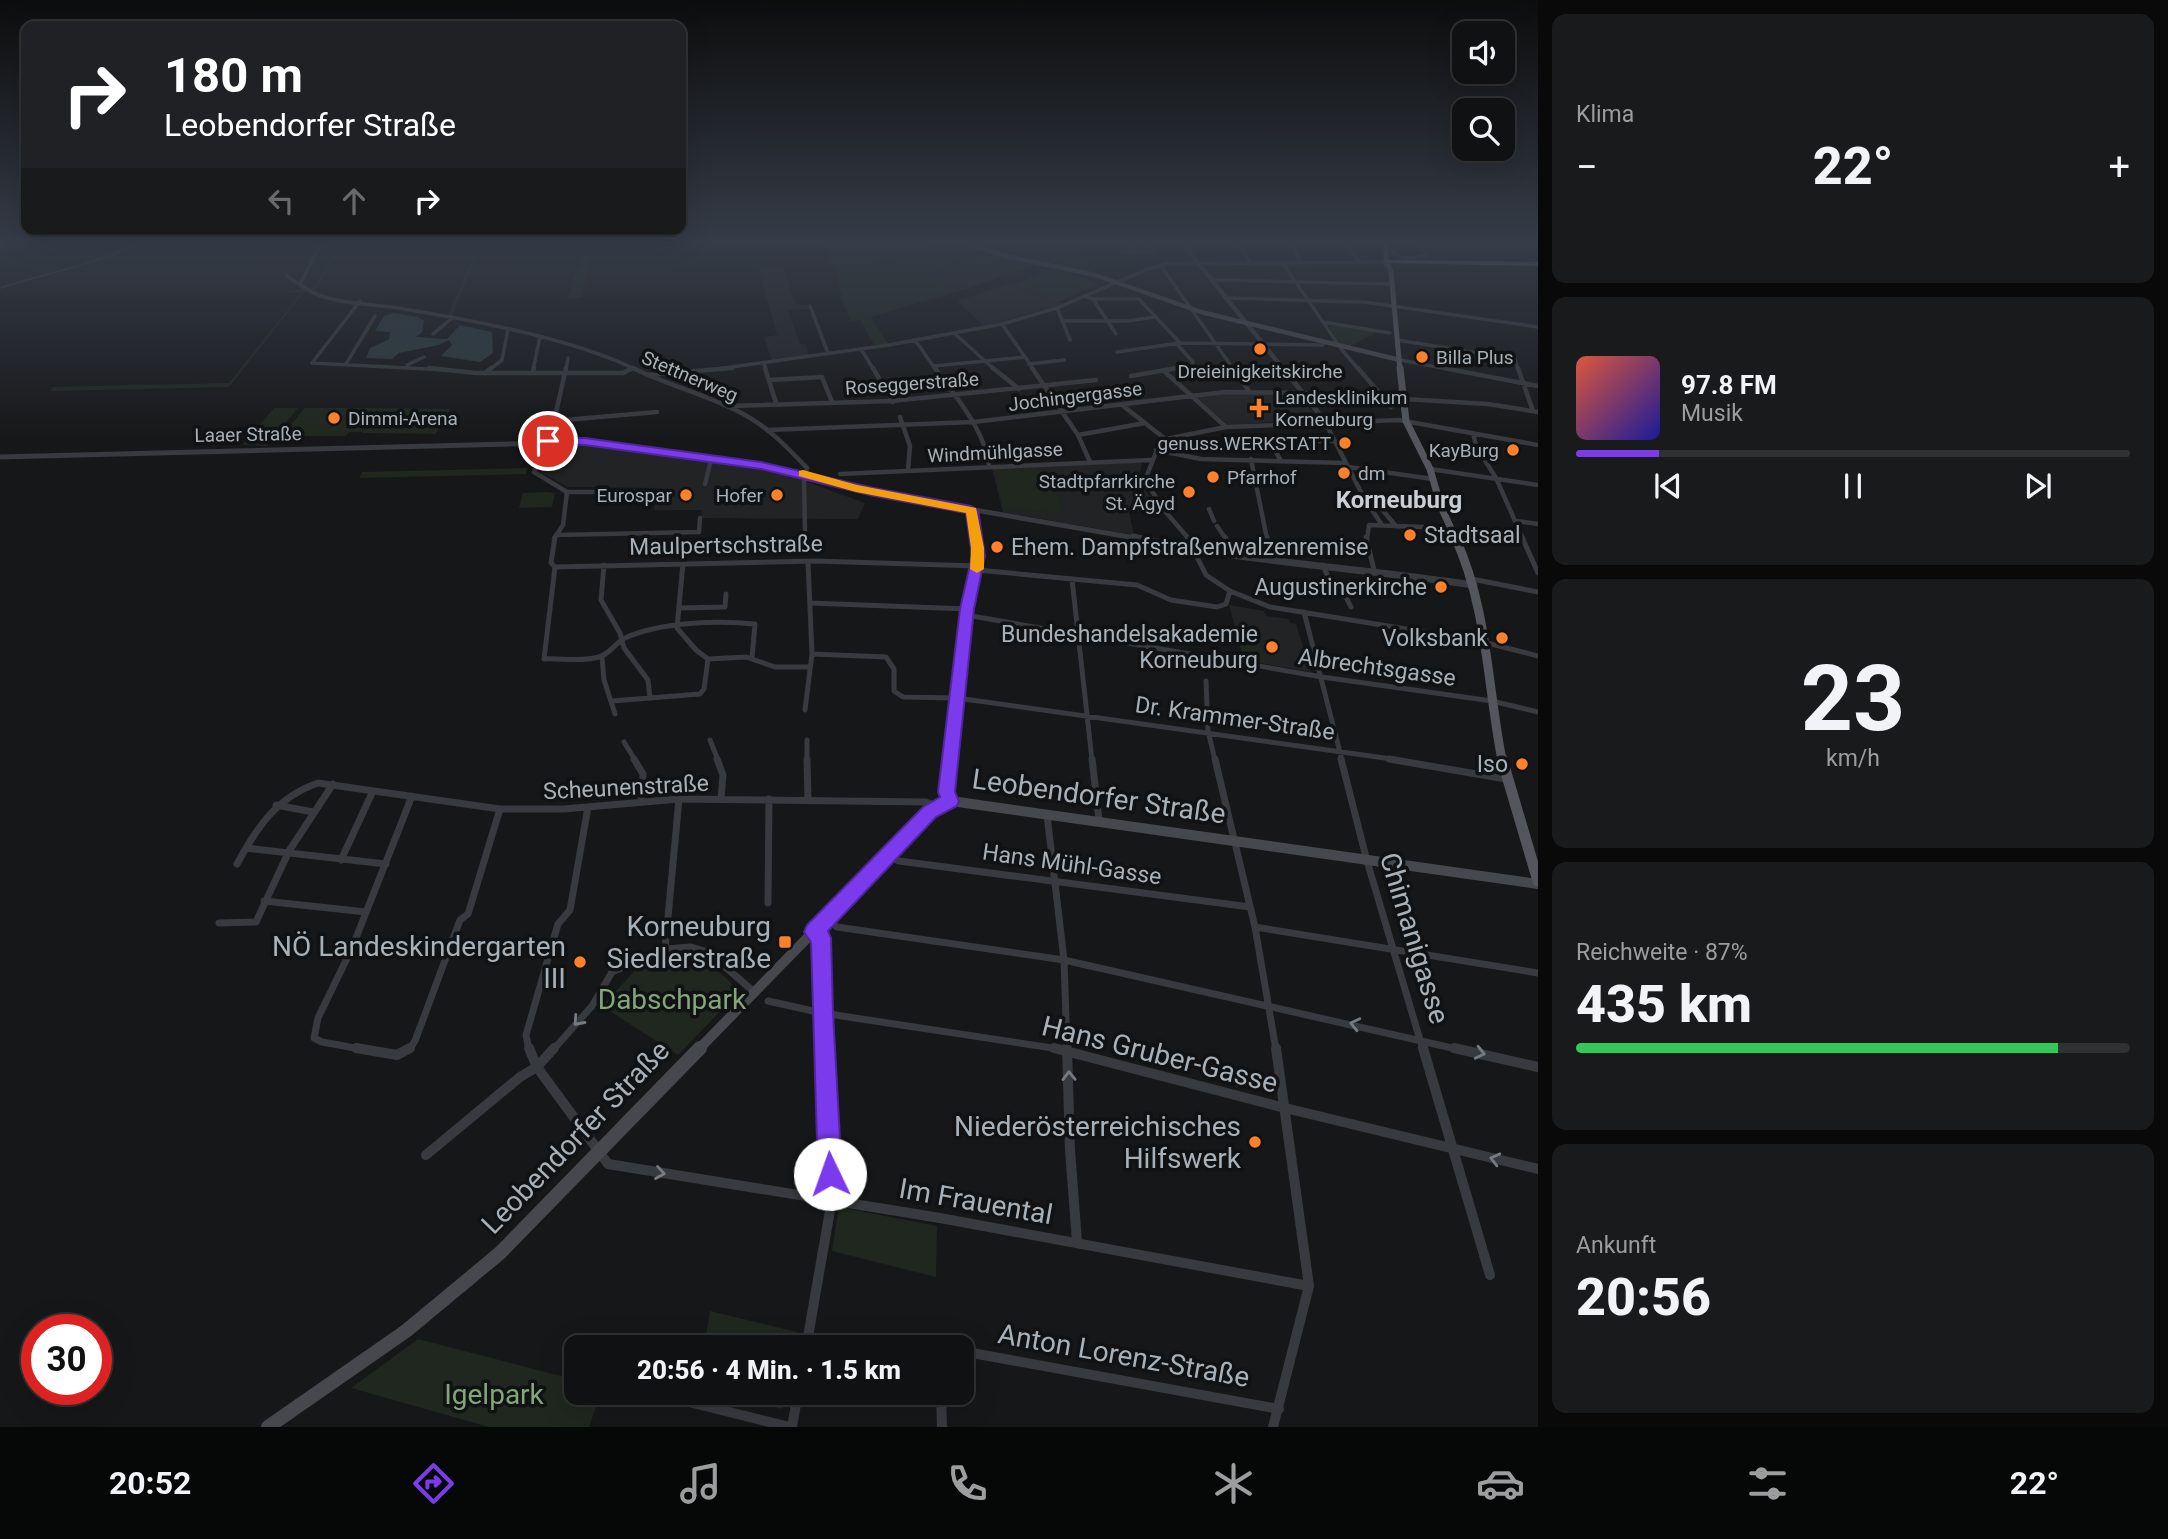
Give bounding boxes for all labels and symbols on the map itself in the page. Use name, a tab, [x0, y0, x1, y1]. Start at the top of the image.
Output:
marker: Dreieinigkeitskirche	[1252, 341, 1268, 357]
street label: Stettnerweg	[638, 346, 741, 407]
place label: Billa Plus	[1436, 346, 1514, 369]
marker: Billa Plus	[1414, 349, 1430, 365]
place label: Dreieinigkeitskirche	[1177, 360, 1343, 383]
street label: Roseggerstraße	[844, 367, 980, 400]
street label: Jochingergasse	[1007, 377, 1143, 416]
place label: Landesklinikum Korneuburg	[1275, 386, 1407, 431]
marker: Landesklinikum Korneuburg	[1249, 398, 1269, 418]
place label: Dimmi-Arena	[348, 407, 458, 430]
marker: Dimmi-Arena	[326, 410, 342, 426]
pin	[518, 411, 578, 471]
street label: Laaer Straße	[194, 422, 302, 447]
place label: genuss.WERKSTATT	[1157, 432, 1331, 455]
marker: genuss.WERKSTATT	[1337, 435, 1353, 451]
street label: Windmühlgasse	[927, 437, 1063, 468]
place label: KayBurg	[1429, 439, 1499, 462]
marker: KayBurg	[1505, 442, 1521, 458]
place label: dm	[1358, 462, 1385, 485]
marker: dm	[1336, 465, 1352, 481]
place label: Pfarrhof	[1227, 466, 1297, 489]
marker: Pfarrhof	[1205, 469, 1221, 485]
place label: Stadtpfarrkirche St. Ägyd	[1039, 470, 1175, 515]
place label: Eurospar	[597, 484, 673, 507]
place label: Hofer	[716, 484, 764, 507]
marker: Stadtpfarrkirche St. Ägyd	[1181, 484, 1197, 500]
district label: Korneuburg	[1336, 486, 1462, 514]
marker: Eurospar	[678, 487, 694, 503]
marker: Hofer	[769, 487, 785, 503]
place label: Stadtsaal	[1424, 522, 1521, 549]
marker: Stadtsaal	[1402, 527, 1418, 543]
street label: Maulpertschstraße	[629, 530, 823, 561]
place label: Ehem. Dampfstraßenwalzenremise	[1011, 534, 1369, 561]
marker: Ehem. Dampfstraßenwalzenremise	[989, 539, 1005, 555]
place label: Augustinerkirche	[1254, 574, 1427, 601]
marker: Augustinerkirche	[1433, 579, 1449, 595]
place label: Bundeshandelsakademie Korneuburg	[1001, 621, 1258, 674]
place label: Volksbank	[1382, 625, 1488, 652]
marker: Volksbank	[1494, 630, 1510, 646]
marker: Bundeshandelsakademie Korneuburg	[1264, 639, 1280, 655]
street label: Albrechtsgasse	[1296, 643, 1457, 692]
street label: Dr. Krammer-Straße	[1133, 691, 1336, 746]
place label: Iso	[1477, 751, 1508, 778]
marker: Iso	[1514, 756, 1530, 772]
street label: Leobendorfer Straße	[970, 762, 1228, 831]
street label: Scheunenstraße	[542, 770, 710, 805]
street label: Hans Mühl-Gasse	[981, 839, 1163, 890]
street label: Chimanigasse	[1373, 849, 1456, 1028]
place label: Korneuburg Siedlerstraße	[607, 910, 771, 975]
place label: NÖ Landeskindergarten III	[272, 930, 566, 995]
marker: Korneuburg Siedlerstraße	[777, 934, 793, 950]
marker: NÖ Landeskindergarten III	[572, 954, 588, 970]
park label: Dabschpark	[598, 983, 747, 1016]
street label: Hans Gruber-Gasse	[1039, 1009, 1281, 1100]
one-way arrow	[574, 1013, 586, 1026]
one-way arrow	[1349, 1017, 1361, 1032]
street label: Leobendorfer Straße	[475, 1034, 676, 1241]
one-way arrow	[1473, 1045, 1485, 1059]
one-way arrow	[1061, 1070, 1077, 1081]
place label: Niederösterreichisches Hilfswerk	[954, 1110, 1242, 1175]
marker: Niederösterreichisches Hilfswerk	[1247, 1134, 1263, 1150]
position arrow	[793, 1137, 867, 1211]
one-way arrow	[1489, 1153, 1501, 1167]
one-way arrow	[654, 1165, 666, 1180]
street label: Im Frauental	[897, 1172, 1055, 1231]
speed limit sign: 30	[21, 1314, 112, 1405]
street label: Anton Lorenz-Straße	[996, 1317, 1252, 1394]
park label: Igelpark	[444, 1378, 545, 1411]

